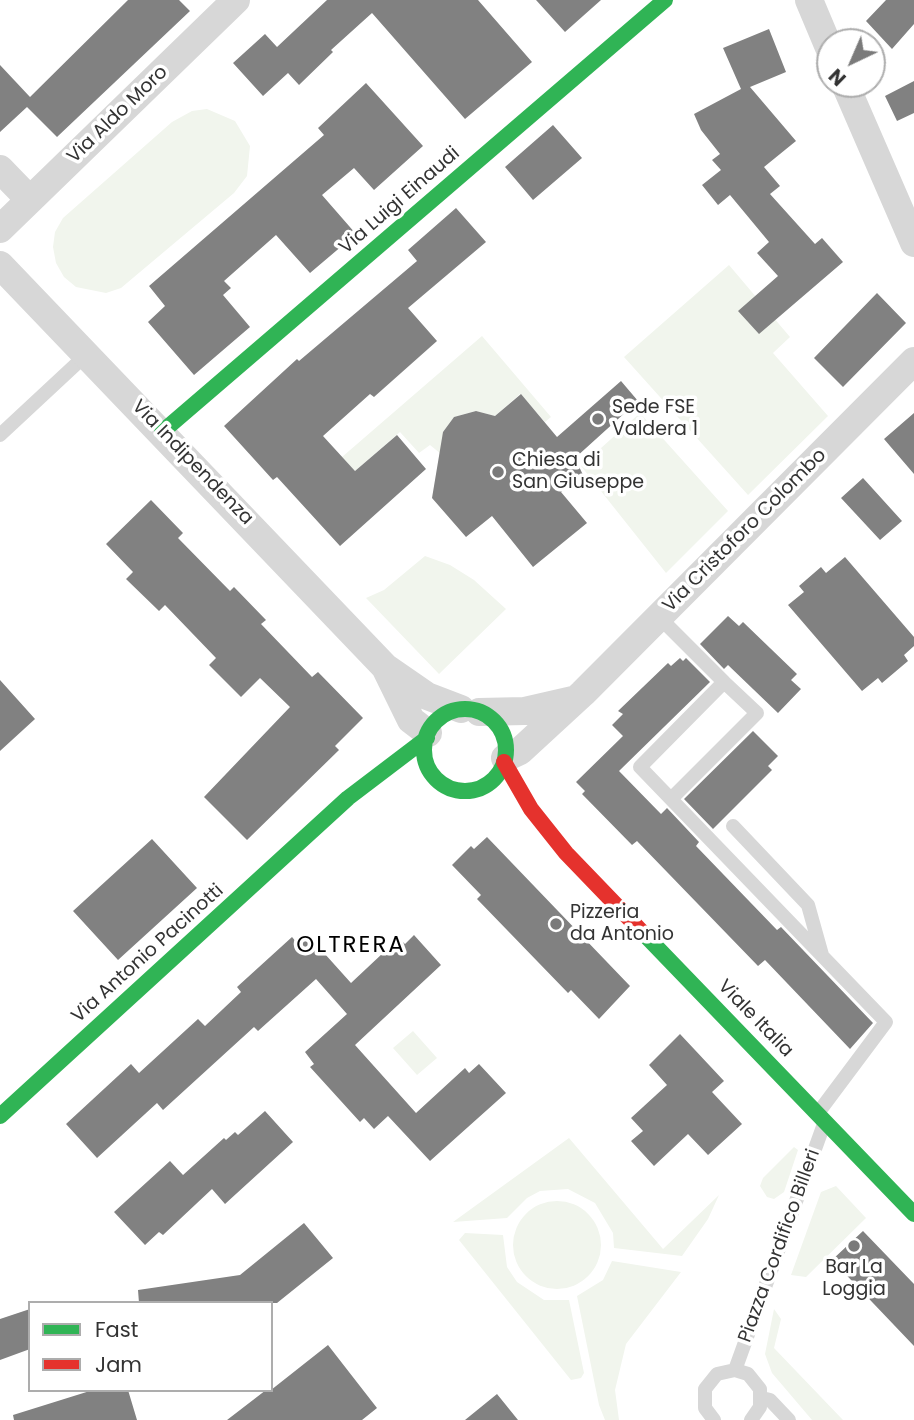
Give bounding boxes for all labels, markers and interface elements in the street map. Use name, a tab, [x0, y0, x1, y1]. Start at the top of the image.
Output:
north arrow	[816, 28, 886, 98]
street label: Via Aldo Moro	[63, 61, 173, 169]
text: N	[823, 62, 852, 92]
street label: Via Luigi Einaudi	[335, 142, 465, 260]
street label: Via Indipendenza	[127, 396, 257, 530]
place label: Sede FSE Valdera 1	[612, 397, 698, 441]
marker: Sede FSE Valdera 1	[590, 411, 606, 427]
street label: Via Cristoforo Colombo	[659, 445, 831, 617]
place label: Chiesa di San Giuseppe	[512, 450, 644, 494]
marker: Chiesa di San Giuseppe	[490, 464, 506, 480]
street label: Via Antonio Pacinotti	[67, 880, 229, 1028]
place label: Pizzeria da Antonio	[570, 902, 674, 946]
marker: Pizzeria da Antonio	[548, 916, 564, 932]
district label: OLTRERA	[297, 932, 405, 960]
street label: Viale Italia	[713, 976, 797, 1062]
street label: Piazza Cordifico Billeri	[734, 1146, 826, 1346]
marker: Bar La Loggia	[846, 1238, 862, 1254]
place label: Bar La Loggia	[822, 1257, 886, 1301]
legend	[28, 1301, 273, 1392]
text: Fast	[95, 1315, 138, 1344]
text: Jam	[95, 1350, 142, 1379]

